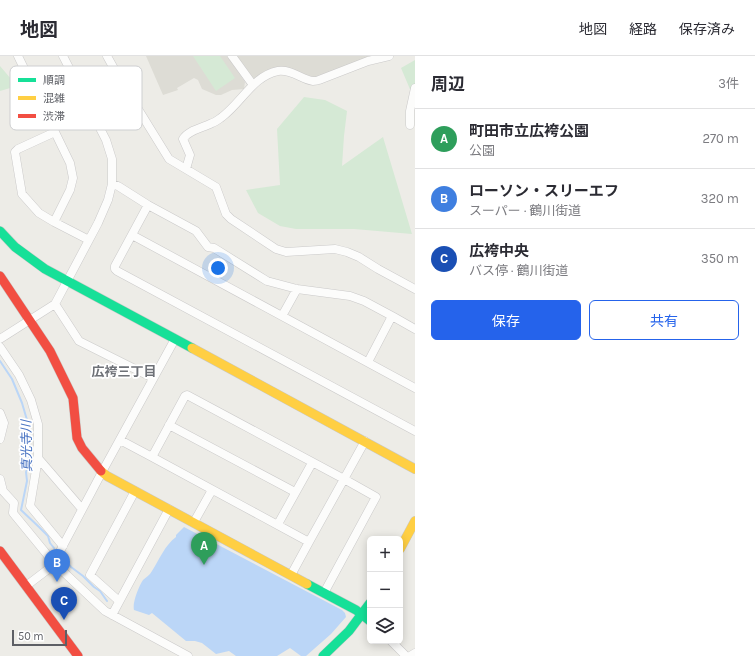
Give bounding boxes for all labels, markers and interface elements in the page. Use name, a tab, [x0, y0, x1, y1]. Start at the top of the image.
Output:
text: 地図	[20, 19, 58, 41]
text: 地図	[579, 21, 607, 38]
text: 経路	[629, 21, 657, 38]
text: 保存済み	[679, 21, 735, 38]
legend	[10, 66, 142, 130]
text: 順調	[43, 74, 65, 87]
text: 周辺	[431, 74, 465, 94]
text: 3件	[718, 76, 739, 91]
text: 混雑	[43, 92, 65, 105]
text: 渋滞	[43, 110, 65, 123]
text: 町田市立広袴公園	[469, 122, 589, 140]
text: A	[440, 131, 448, 146]
text: 270 m	[702, 131, 739, 146]
text: 公園	[469, 143, 495, 158]
text: ローソン・スリーエフ	[469, 182, 619, 200]
text: B	[440, 191, 448, 206]
text: 320 m	[701, 191, 739, 206]
text: スーパー · 鶴川街道	[469, 203, 581, 218]
text: 広袴中央	[469, 242, 529, 260]
text: C	[440, 251, 448, 266]
text: 350 m	[701, 251, 739, 266]
your location	[208, 258, 228, 278]
text: バス停 · 鶴川街道	[469, 263, 569, 278]
button: 保存	[431, 300, 581, 340]
button: 共有	[589, 300, 739, 340]
district label: 広袴三丁目	[91, 364, 157, 379]
water label: 真光寺川	[19, 418, 34, 472]
pin: A	[191, 532, 217, 565]
map controls	[367, 536, 403, 644]
button: +	[367, 536, 403, 572]
pin: B	[44, 549, 70, 582]
button: −	[367, 572, 403, 608]
pin: C	[51, 587, 77, 620]
button: layers	[367, 608, 403, 644]
scale bar	[12, 628, 67, 647]
text: 50 m	[18, 630, 44, 643]

